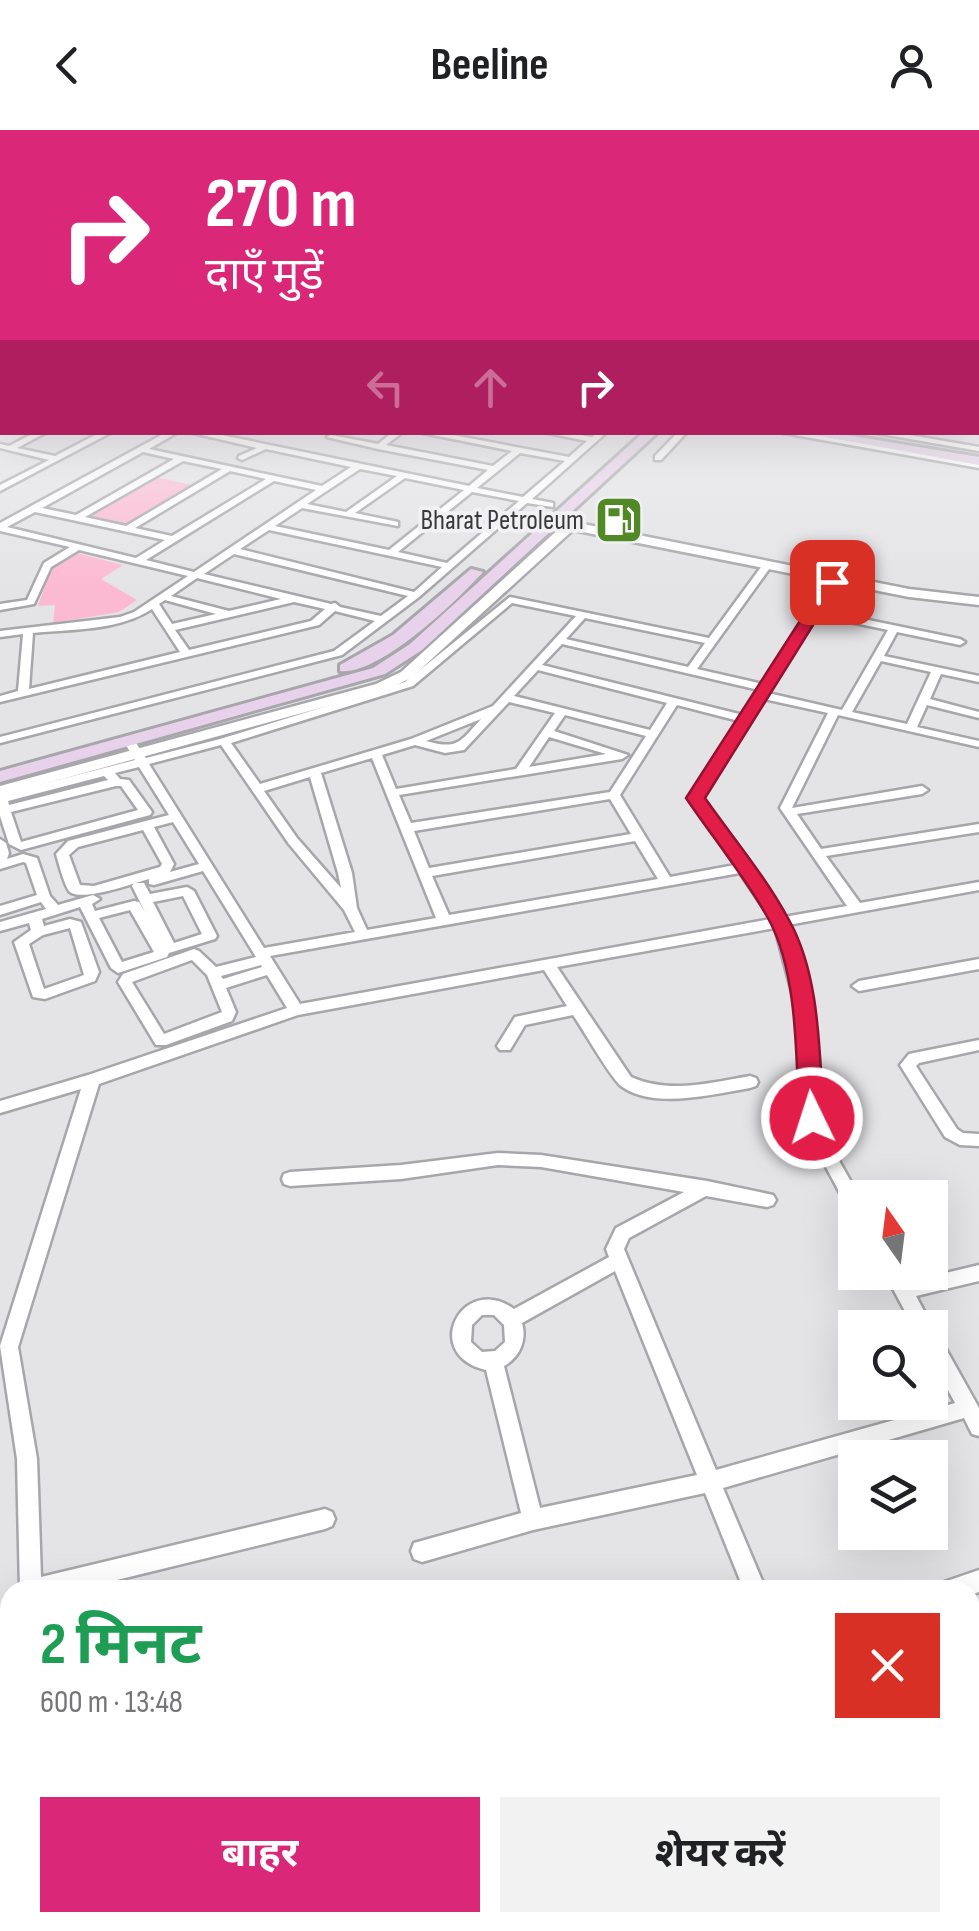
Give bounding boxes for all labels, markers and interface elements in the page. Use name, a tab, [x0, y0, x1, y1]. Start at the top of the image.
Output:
icon: back	[40, 38, 95, 93]
text: Beeline	[431, 38, 548, 93]
icon: person	[884, 38, 939, 93]
text: 270 m	[205, 163, 357, 247]
icon: right	[40, 170, 170, 300]
text: दाएँ मुड़ें	[205, 248, 324, 303]
icon: left	[358, 360, 413, 415]
icon: ahead	[463, 360, 518, 415]
icon: right	[568, 360, 623, 415]
fuel station icon: Bharat Petroleum	[593, 494, 645, 546]
place label: Bharat Petroleum	[421, 504, 584, 537]
pin	[790, 540, 875, 625]
icon: arrive	[805, 555, 860, 610]
position arrow	[760, 1066, 864, 1170]
north arrow	[838, 1180, 948, 1290]
map controls	[838, 1180, 948, 1550]
button: search	[838, 1310, 948, 1420]
button: layers	[838, 1440, 948, 1550]
text: 2 मिनट	[40, 1609, 202, 1681]
button: close	[835, 1613, 940, 1718]
text: 600 m · 13:48	[40, 1683, 183, 1722]
button: बाहर	[40, 1797, 480, 1912]
button: शेयर करें	[500, 1797, 940, 1912]

